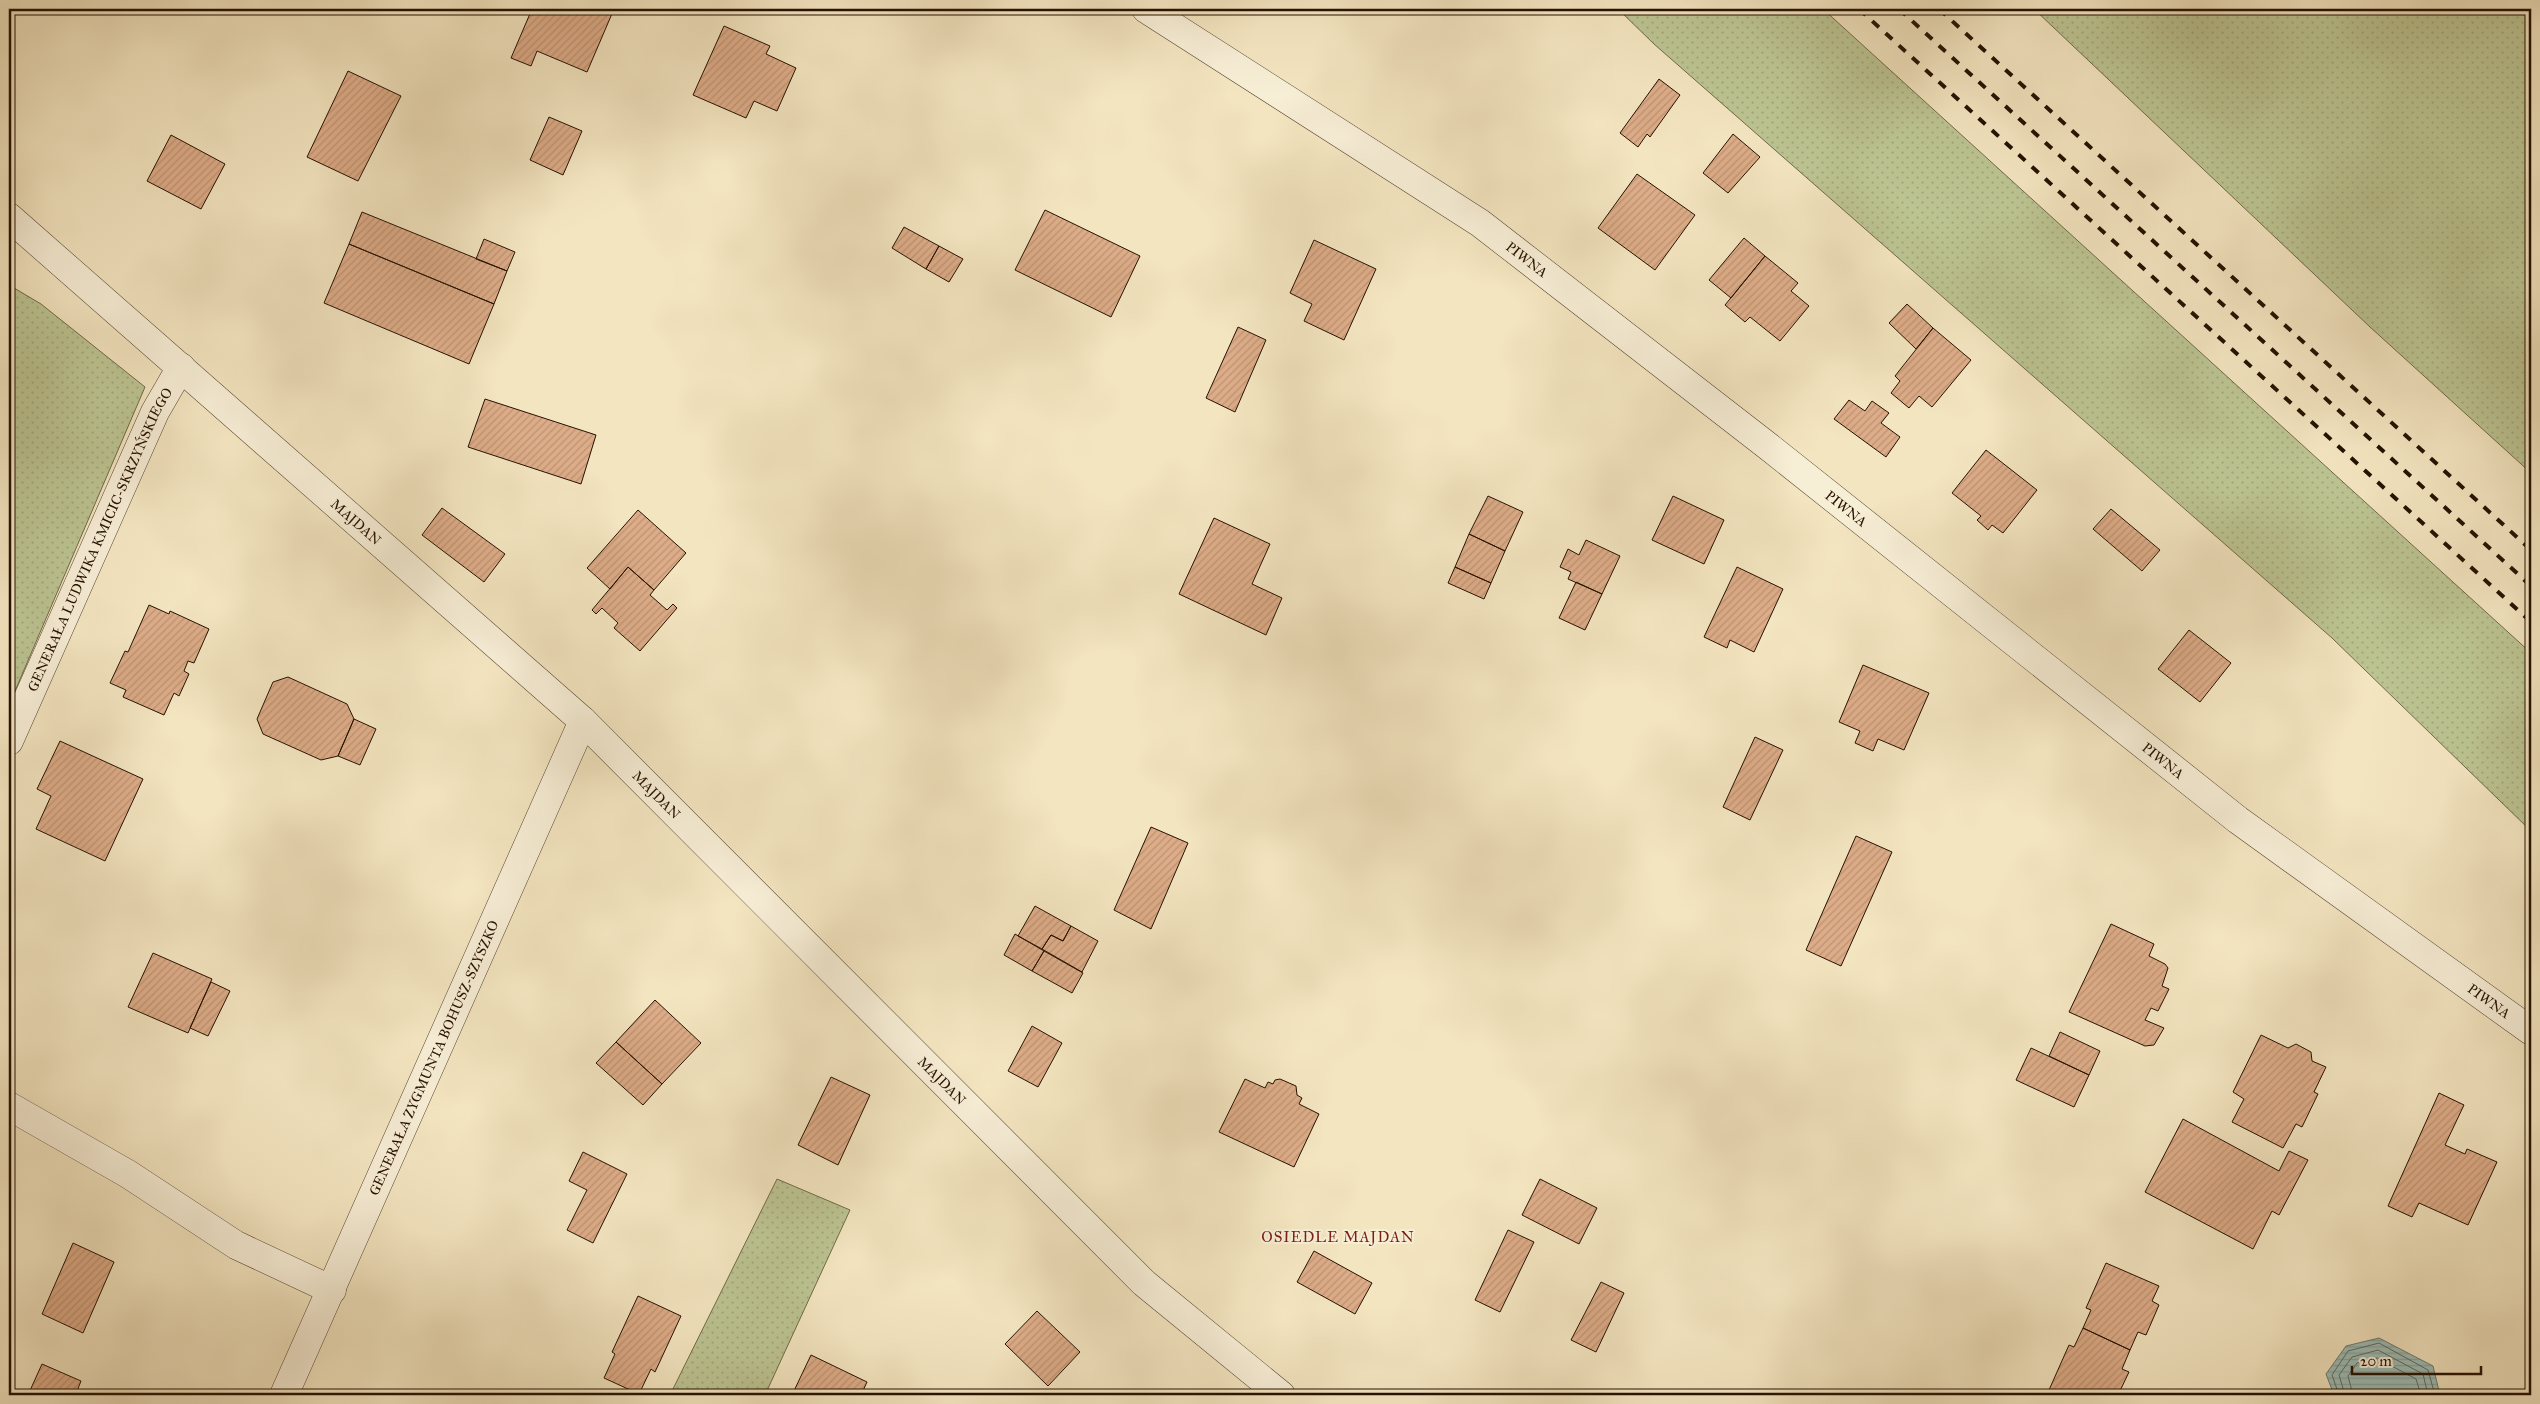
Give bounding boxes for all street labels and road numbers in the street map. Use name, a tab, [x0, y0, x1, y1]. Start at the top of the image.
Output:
street label: PIWNA	[1502, 238, 1552, 281]
street label: GENERAŁA LUDWIKA KMICIC-SKRZYŃSKIEGO	[24, 384, 176, 694]
street label: PIWNA	[1822, 487, 1871, 531]
street label: MAJDAN	[328, 495, 385, 549]
street label: PIWNA	[2139, 739, 2188, 783]
street label: MAJDAN	[629, 767, 684, 822]
street label: GENERAŁA ZYGMUNTA BOHUSZ-SZYSZKO	[365, 917, 502, 1198]
street label: PIWNA	[2464, 980, 2514, 1022]
street label: MAJDAN	[914, 1053, 970, 1108]

